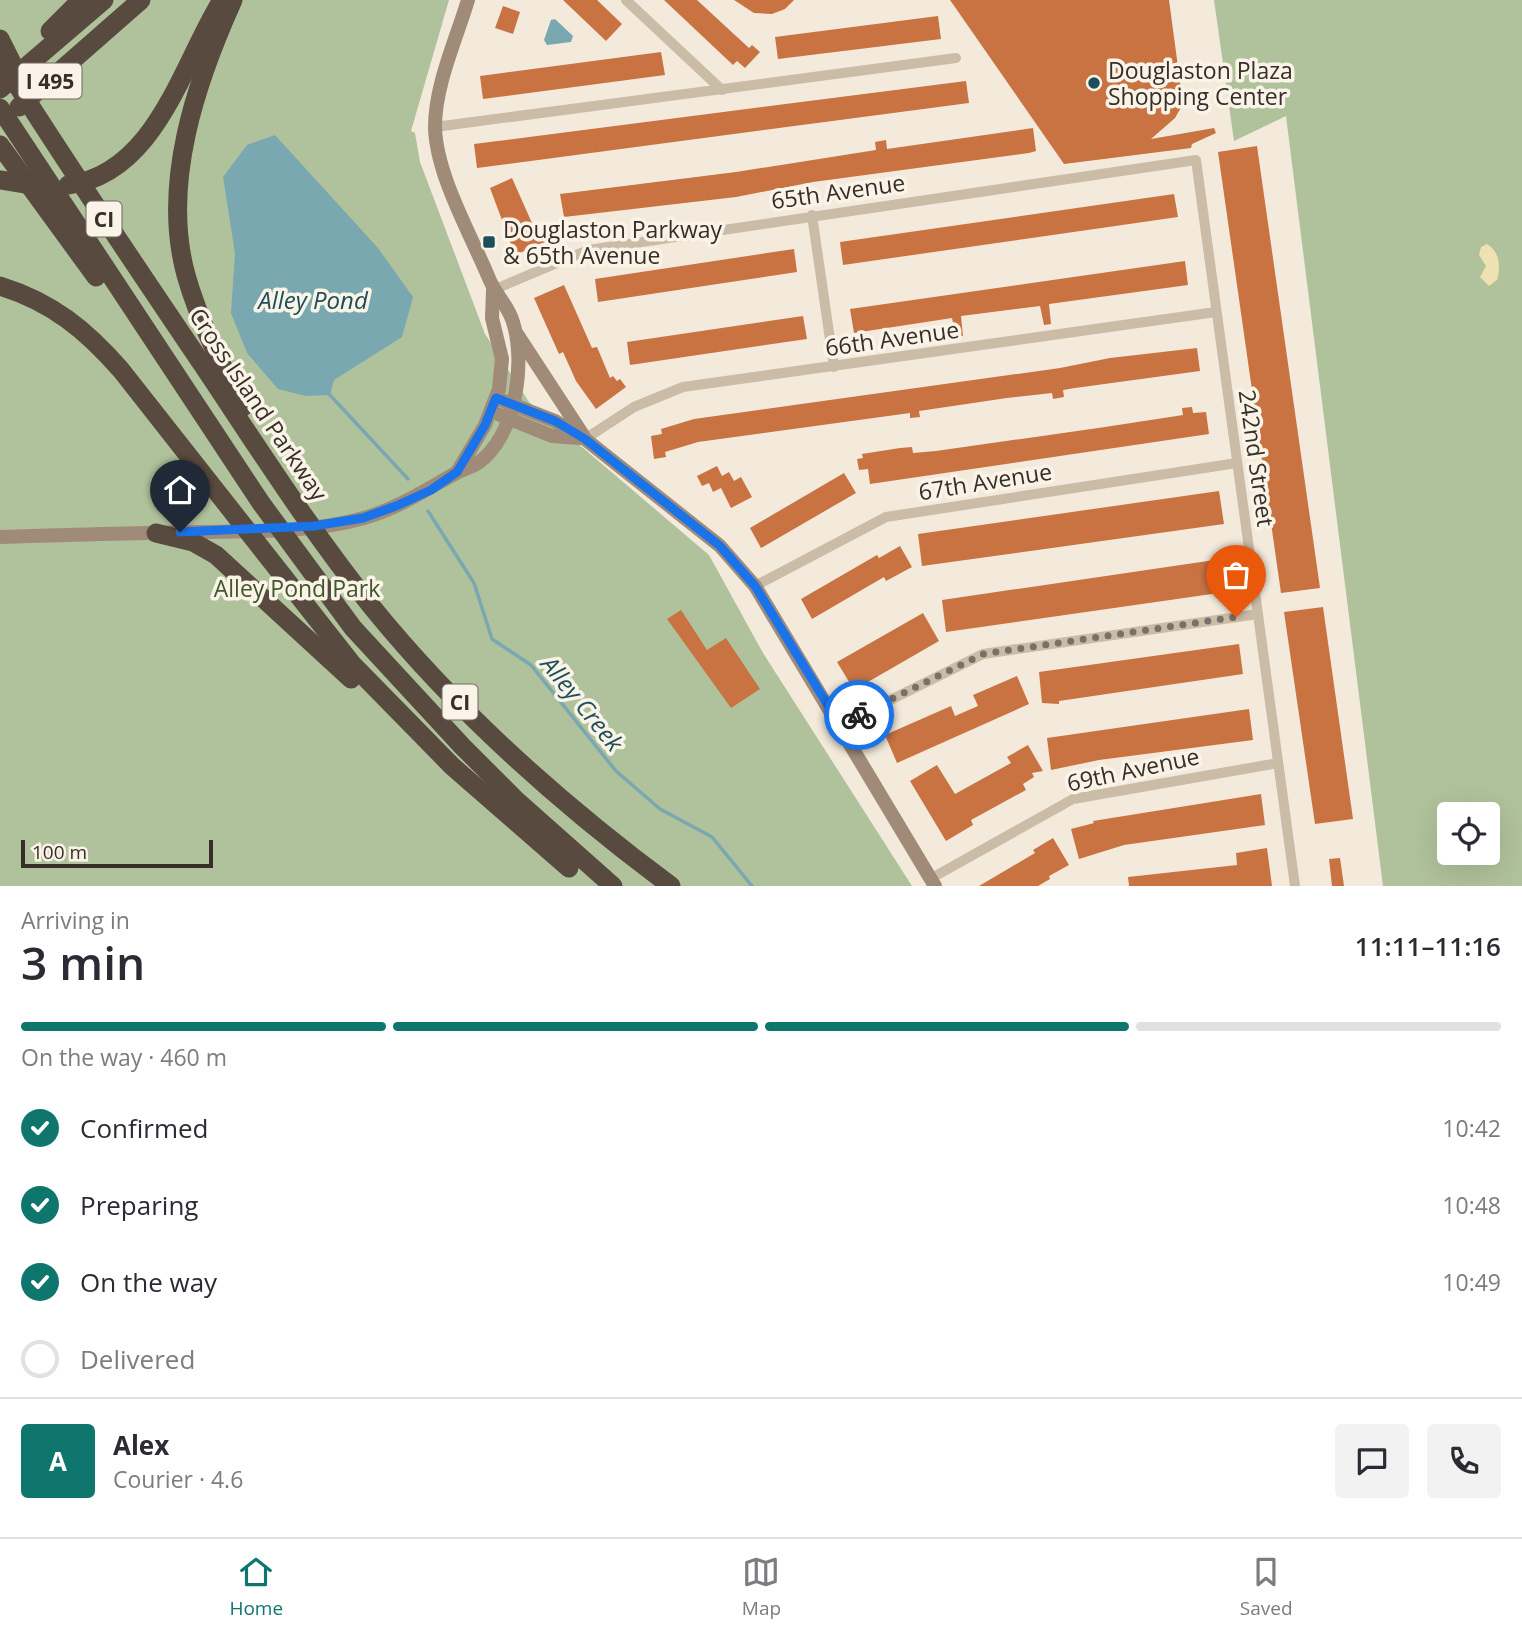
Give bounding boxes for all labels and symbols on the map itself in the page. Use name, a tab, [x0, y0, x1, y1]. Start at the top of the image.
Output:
place label: Douglaston Plaza Shopping Center	[1108, 54, 1293, 112]
road number: I 495	[19, 64, 82, 98]
marker: Douglaston Plaza Shopping Center	[1086, 75, 1102, 91]
street label: 65th Avenue	[769, 166, 907, 216]
road number: CI	[86, 202, 122, 236]
place label: Douglaston Parkway & 65th Avenue	[503, 213, 722, 271]
marker: Douglaston Parkway & 65th Avenue	[481, 234, 497, 250]
water label: Alley Pond	[256, 283, 369, 316]
street label: Cross Island Parkway	[183, 301, 336, 507]
street label: 66th Avenue	[823, 313, 961, 363]
street label: 242nd Street	[1232, 388, 1282, 528]
street label: 67th Avenue	[916, 455, 1054, 507]
pin	[150, 460, 210, 532]
pin	[1206, 545, 1266, 617]
park label: Alley Pond Park	[214, 572, 380, 604]
water label: Alley Creek	[533, 647, 633, 759]
courier	[824, 680, 894, 750]
road number: CI	[442, 684, 477, 720]
street label: 69th Avenue	[1064, 739, 1202, 799]
scale bar	[21, 837, 214, 869]

